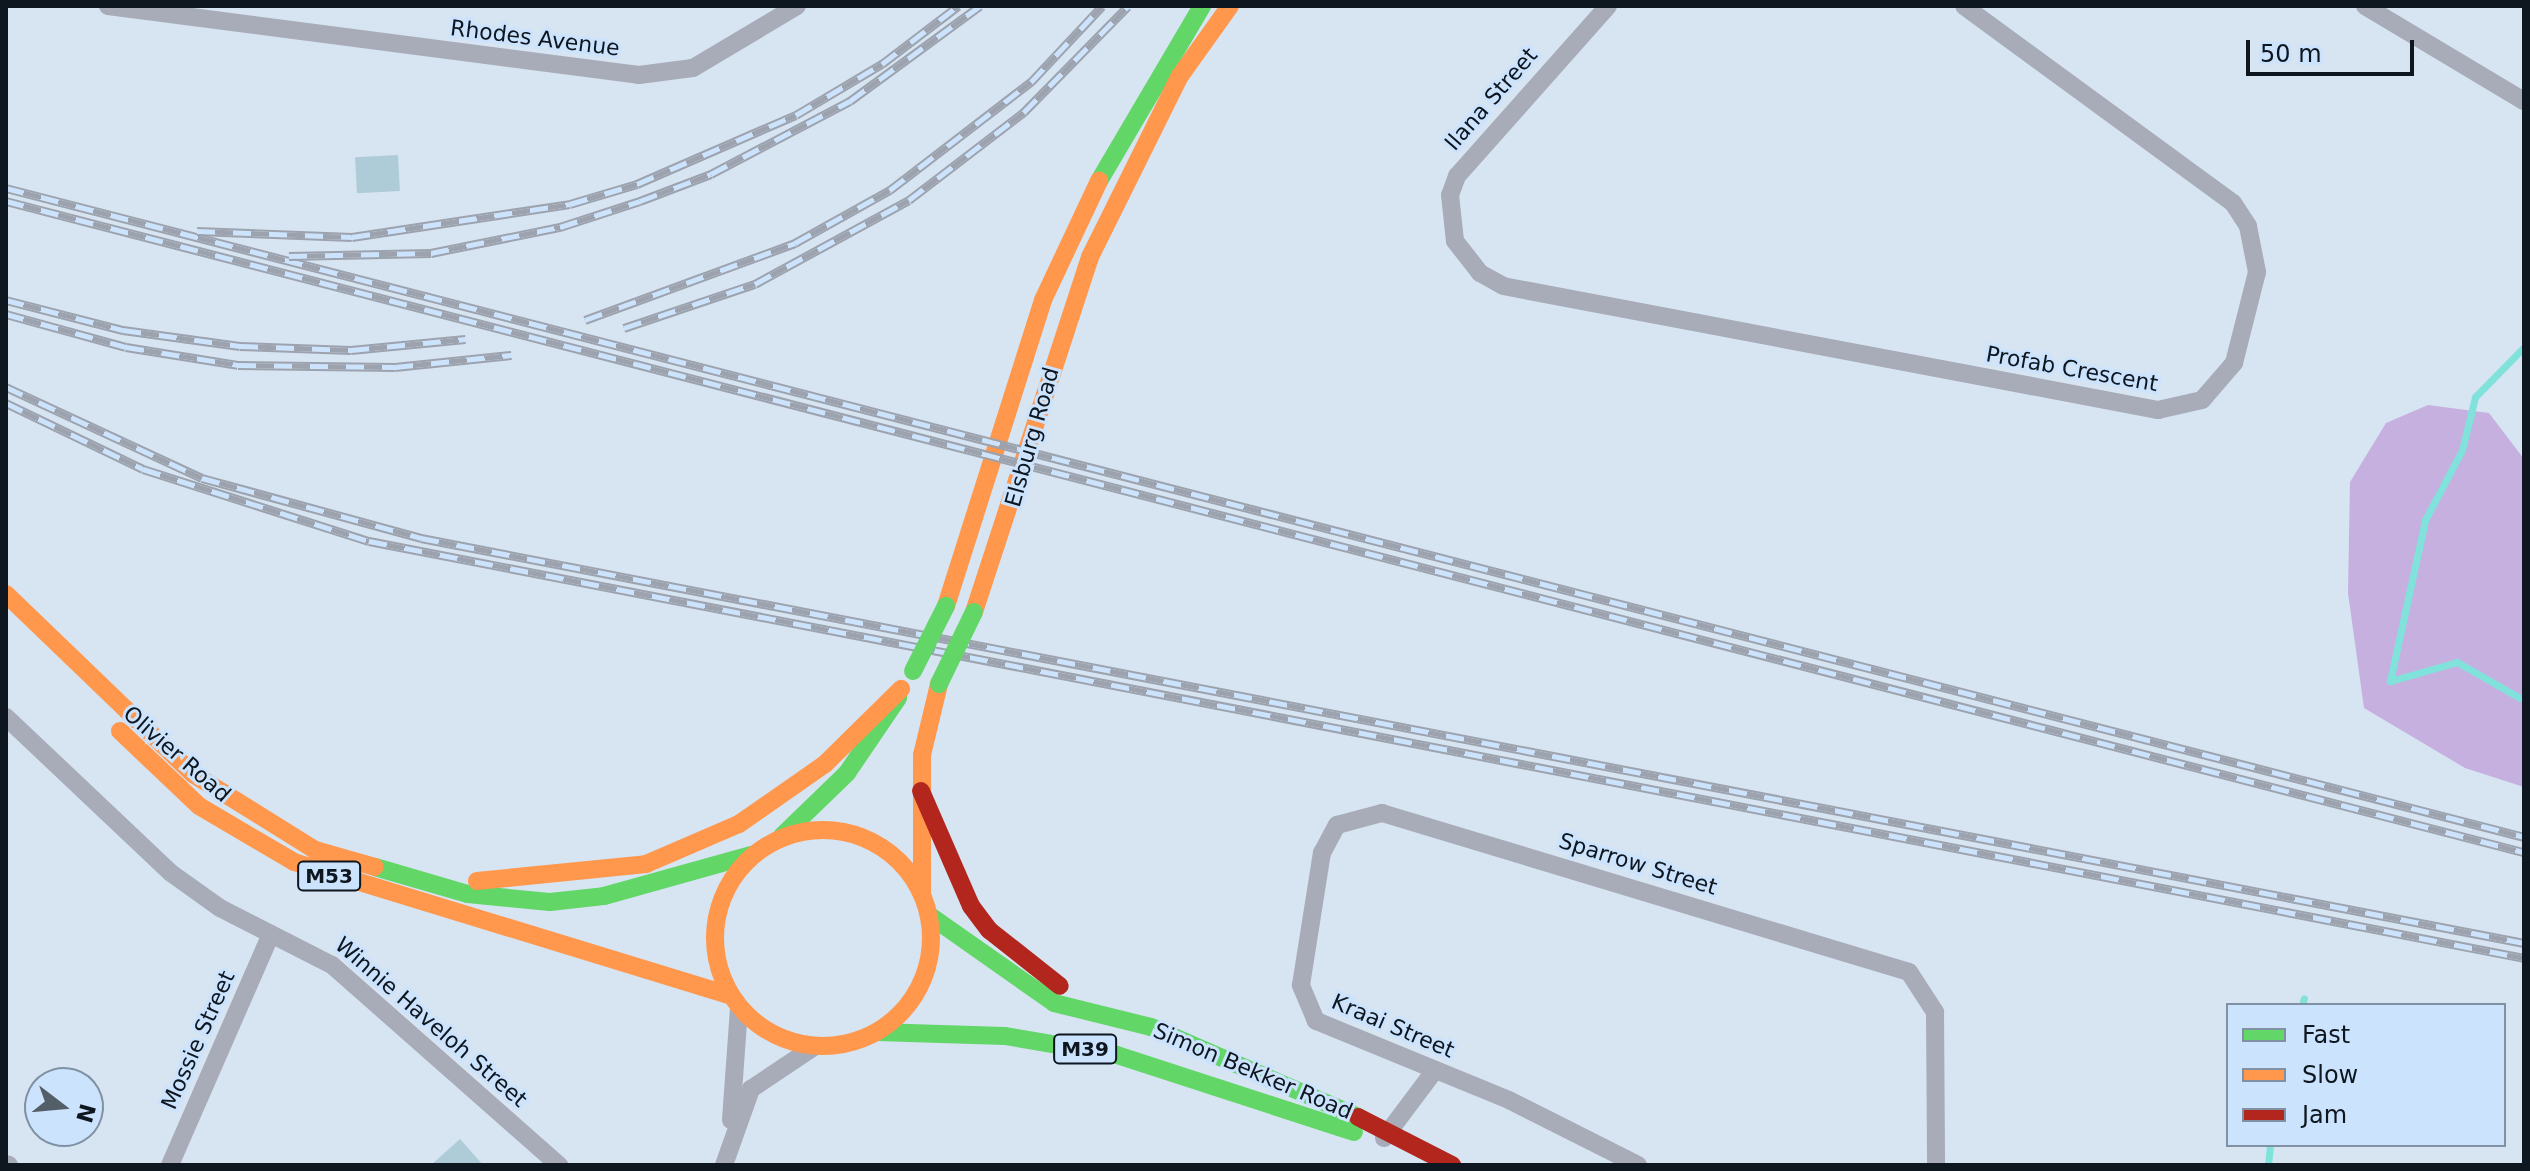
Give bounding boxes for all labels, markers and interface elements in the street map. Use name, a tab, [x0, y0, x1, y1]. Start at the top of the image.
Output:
street label: Rhodes Avenue	[449, 15, 621, 61]
scale bar	[2250, 24, 2418, 74]
text: 50 m	[2260, 40, 2322, 68]
street label: Ilana Street	[1439, 42, 1543, 156]
street label: Profab Crescent	[1984, 341, 2160, 397]
street label: Elsburg Road	[999, 364, 1065, 510]
street label: Olivier Road	[118, 700, 236, 808]
street label: Sparrow Street	[1556, 827, 1720, 901]
road number: M53	[297, 860, 361, 892]
street label: Winnie Haveloh Street	[330, 931, 532, 1113]
street label: Mossie Street	[156, 967, 240, 1113]
street label: Kraai Street	[1328, 988, 1458, 1064]
legend	[2226, 1003, 2506, 1147]
street label: Simon Bekker Road	[1149, 1017, 1357, 1125]
text: Fast	[2302, 1021, 2350, 1049]
road number: M39	[1053, 1033, 1117, 1065]
text: Slow	[2302, 1061, 2358, 1089]
north arrow	[24, 1067, 104, 1147]
text: N	[71, 1101, 100, 1125]
text: Jam	[2302, 1101, 2347, 1129]

